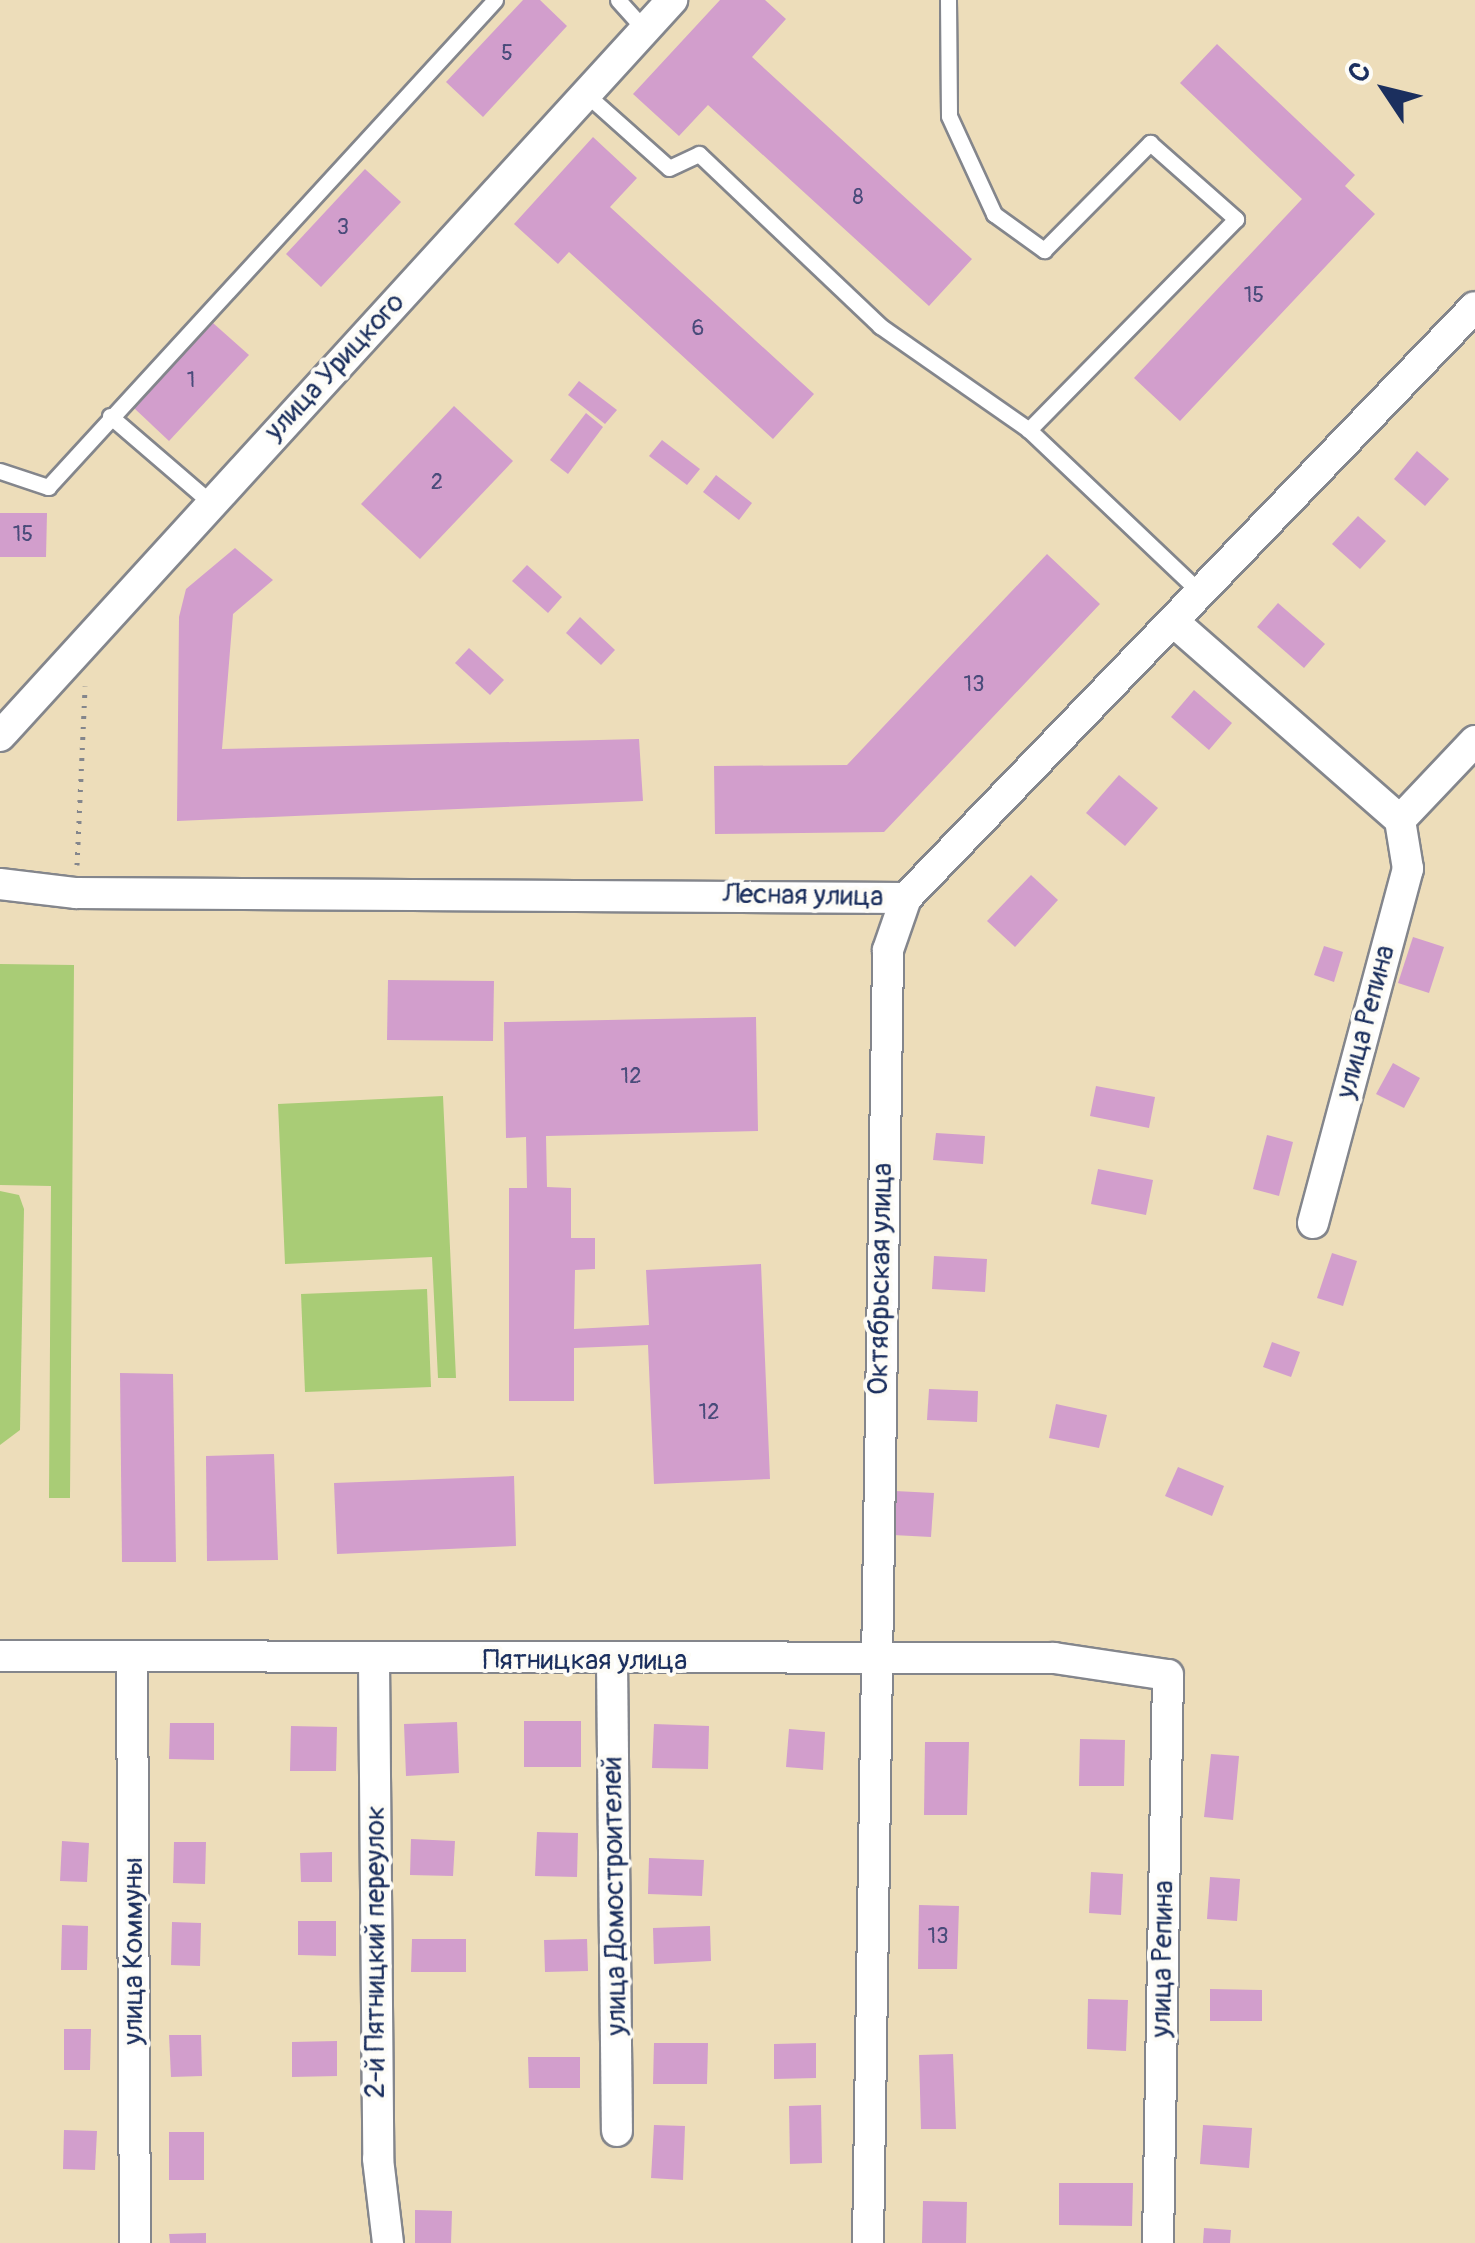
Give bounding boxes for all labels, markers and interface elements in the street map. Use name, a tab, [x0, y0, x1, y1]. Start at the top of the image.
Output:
north arrow	[1335, 40, 1435, 140]
house number: 5	[501, 41, 513, 67]
text: С	[1341, 55, 1379, 90]
house number: 8	[852, 185, 864, 211]
house number: 3	[337, 215, 349, 241]
house number: 15	[1244, 283, 1264, 309]
street label: улица Урицкого	[258, 286, 412, 448]
house number: 6	[692, 316, 704, 342]
house number: 1	[187, 368, 195, 394]
house number: 2	[431, 470, 443, 496]
house number: 15	[13, 522, 33, 548]
house number: 13	[964, 672, 984, 698]
street label: Лесная улица	[722, 878, 884, 914]
street label: улица Репина	[1329, 942, 1403, 1102]
house number: 12	[621, 1064, 641, 1090]
street label: Октябрьская улица	[862, 1163, 900, 1395]
house number: 12	[699, 1400, 719, 1426]
street label: Пятницкая улица	[483, 1644, 687, 1678]
street label: улица Домостроителей	[596, 1756, 634, 2036]
street label: 2-й Пятницкий переулок	[359, 1806, 393, 2098]
street label: улица Коммуны	[117, 1857, 151, 2045]
street label: улица Репина	[1145, 1880, 1181, 2038]
house number: 13	[928, 1924, 948, 1950]

